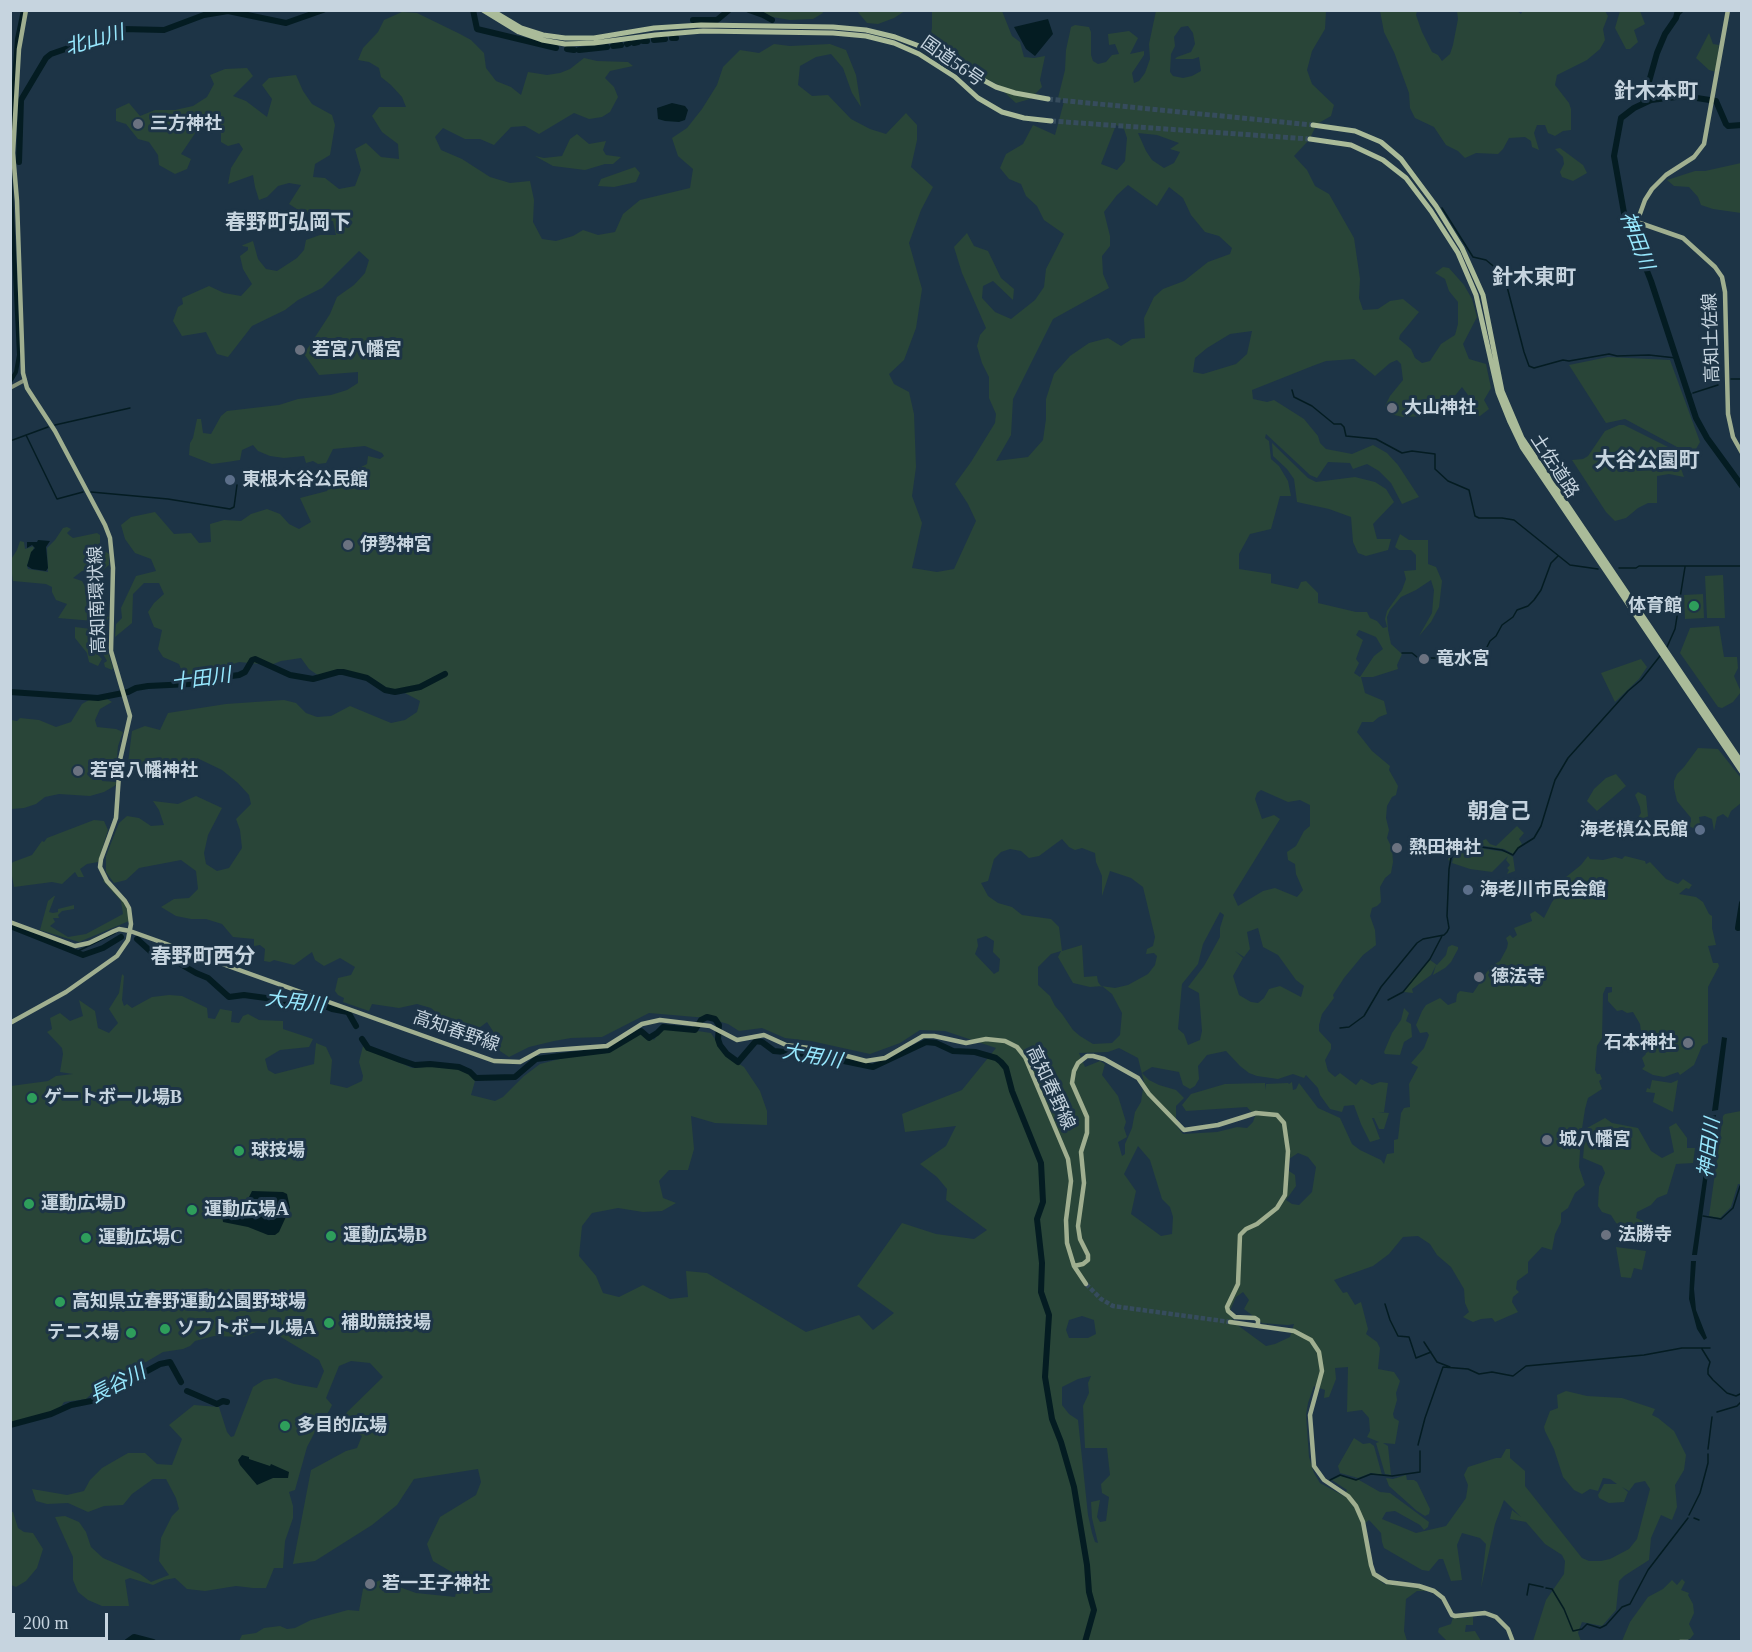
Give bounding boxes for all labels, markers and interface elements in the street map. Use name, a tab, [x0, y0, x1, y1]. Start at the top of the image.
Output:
water label: 北山川	[63, 21, 127, 61]
street label: 国道56号	[916, 33, 988, 91]
district label: 針木本町	[1614, 80, 1698, 106]
place label: 三方神社	[150, 113, 222, 135]
marker: 三方神社	[131, 117, 145, 131]
water label: 神田川	[1614, 209, 1658, 273]
district label: 春野町弘岡下	[225, 211, 351, 237]
district label: 針木東町	[1492, 266, 1576, 292]
street label: 高知土佐線	[1700, 293, 1724, 383]
place label: 若宮八幡宮	[312, 339, 402, 361]
marker: 若宮八幡宮	[293, 343, 307, 357]
place label: 大山神社	[1404, 397, 1476, 419]
marker: 大山神社	[1385, 401, 1399, 415]
street label: 土佐道路	[1525, 430, 1583, 502]
district label: 大谷公園町	[1595, 449, 1699, 475]
place label: 東根木谷公民館	[242, 469, 368, 491]
marker: 東根木谷公民館	[223, 473, 237, 487]
place label: 伊勢神宮	[360, 534, 432, 556]
marker: 伊勢神宮	[341, 538, 355, 552]
street label: 高知南環状線	[85, 546, 111, 654]
place label: 体育館	[1628, 595, 1682, 617]
marker: 体育館	[1687, 599, 1701, 613]
place label: 竜水宮	[1436, 648, 1490, 670]
marker: 竜水宮	[1417, 652, 1431, 666]
water label: 十田川	[170, 664, 232, 696]
place label: 若宮八幡神社	[90, 760, 198, 782]
marker: 若宮八幡神社	[71, 764, 85, 778]
district label: 朝倉己	[1468, 800, 1530, 826]
place label: 海老槙公民館	[1580, 819, 1688, 841]
marker: 海老槙公民館	[1693, 823, 1707, 837]
place label: 熱田神社	[1409, 837, 1481, 859]
marker: 熱田神社	[1390, 841, 1404, 855]
place label: 海老川市民会館	[1480, 879, 1606, 901]
marker: 海老川市民会館	[1461, 883, 1475, 897]
district label: 春野町西分	[151, 945, 255, 971]
place label: 徳法寺	[1491, 966, 1545, 988]
marker: 徳法寺	[1472, 970, 1486, 984]
water label: 大用川	[264, 987, 326, 1019]
street label: 高知春野線	[410, 1007, 502, 1057]
place label: 石本神社	[1604, 1032, 1676, 1054]
marker: 石本神社	[1681, 1036, 1695, 1050]
water label: 大用川	[780, 1040, 844, 1074]
street label: 高知春野線	[1021, 1043, 1079, 1133]
place label: ゲートボール場B	[44, 1087, 182, 1109]
marker: ゲートボール場B	[25, 1091, 39, 1105]
water label: 神田川	[1694, 1117, 1726, 1179]
place label: 城八幡宮	[1559, 1129, 1631, 1151]
marker: 城八幡宮	[1540, 1133, 1554, 1147]
place label: 球技場	[251, 1140, 305, 1162]
marker: 球技場	[232, 1144, 246, 1158]
place label: 運動広場D	[41, 1193, 126, 1215]
marker: 運動広場D	[22, 1197, 36, 1211]
place label: 運動広場A	[204, 1199, 289, 1221]
marker: 運動広場A	[185, 1203, 199, 1217]
place label: 法勝寺	[1618, 1224, 1672, 1246]
place label: 運動広場B	[343, 1225, 427, 1247]
place label: 運動広場C	[98, 1227, 183, 1249]
marker: 法勝寺	[1599, 1228, 1613, 1242]
marker: 運動広場B	[324, 1229, 338, 1243]
marker: 運動広場C	[79, 1231, 93, 1245]
place label: 高知県立春野運動公園野球場	[72, 1291, 306, 1313]
marker: 高知県立春野運動公園野球場	[53, 1295, 67, 1309]
place label: 補助競技場	[341, 1312, 431, 1334]
marker: 補助競技場	[322, 1316, 336, 1330]
place label: ソフトボール場A	[177, 1318, 316, 1340]
place label: テニス場	[47, 1322, 119, 1344]
marker: ソフトボール場A	[158, 1322, 172, 1336]
marker: テニス場	[124, 1326, 138, 1340]
water label: 長谷川	[86, 1361, 150, 1409]
place label: 多目的広場	[297, 1415, 387, 1437]
marker: 多目的広場	[278, 1419, 292, 1433]
place label: 若一王子神社	[382, 1573, 490, 1595]
marker: 若一王子神社	[363, 1577, 377, 1591]
scale bar	[15, 1601, 111, 1639]
text: 200 m	[23, 1613, 69, 1633]

